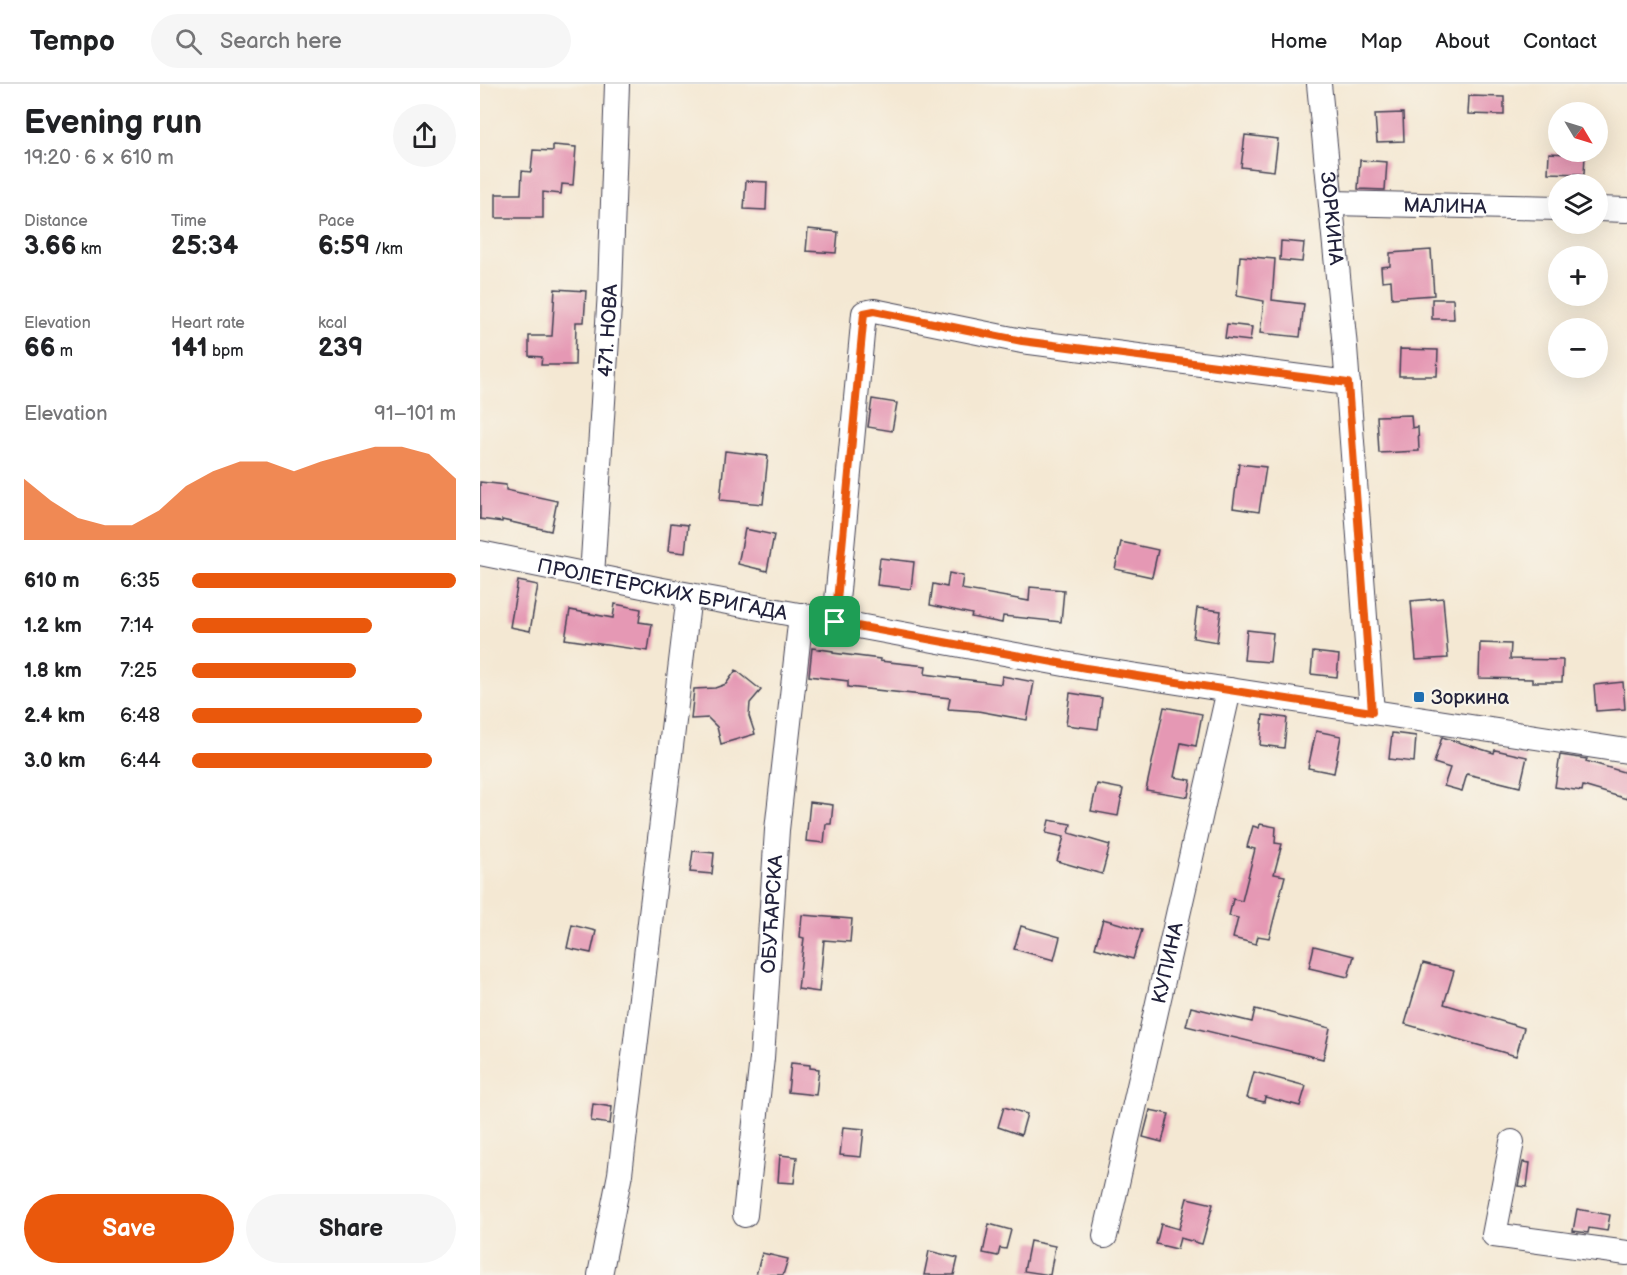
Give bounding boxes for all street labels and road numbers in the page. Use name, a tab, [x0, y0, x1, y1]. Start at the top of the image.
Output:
street label: ЗОРКИНА	[1315, 171, 1348, 267]
street label: МАЛИНА	[1403, 194, 1488, 219]
street label: 471. НОВА	[594, 283, 623, 378]
street label: ПРОЛЕТЕРСКИХ БРИГАДА	[535, 554, 790, 626]
street label: ОБУЋАРСКА	[757, 853, 788, 974]
street label: КУПИНА	[1147, 919, 1189, 1006]

